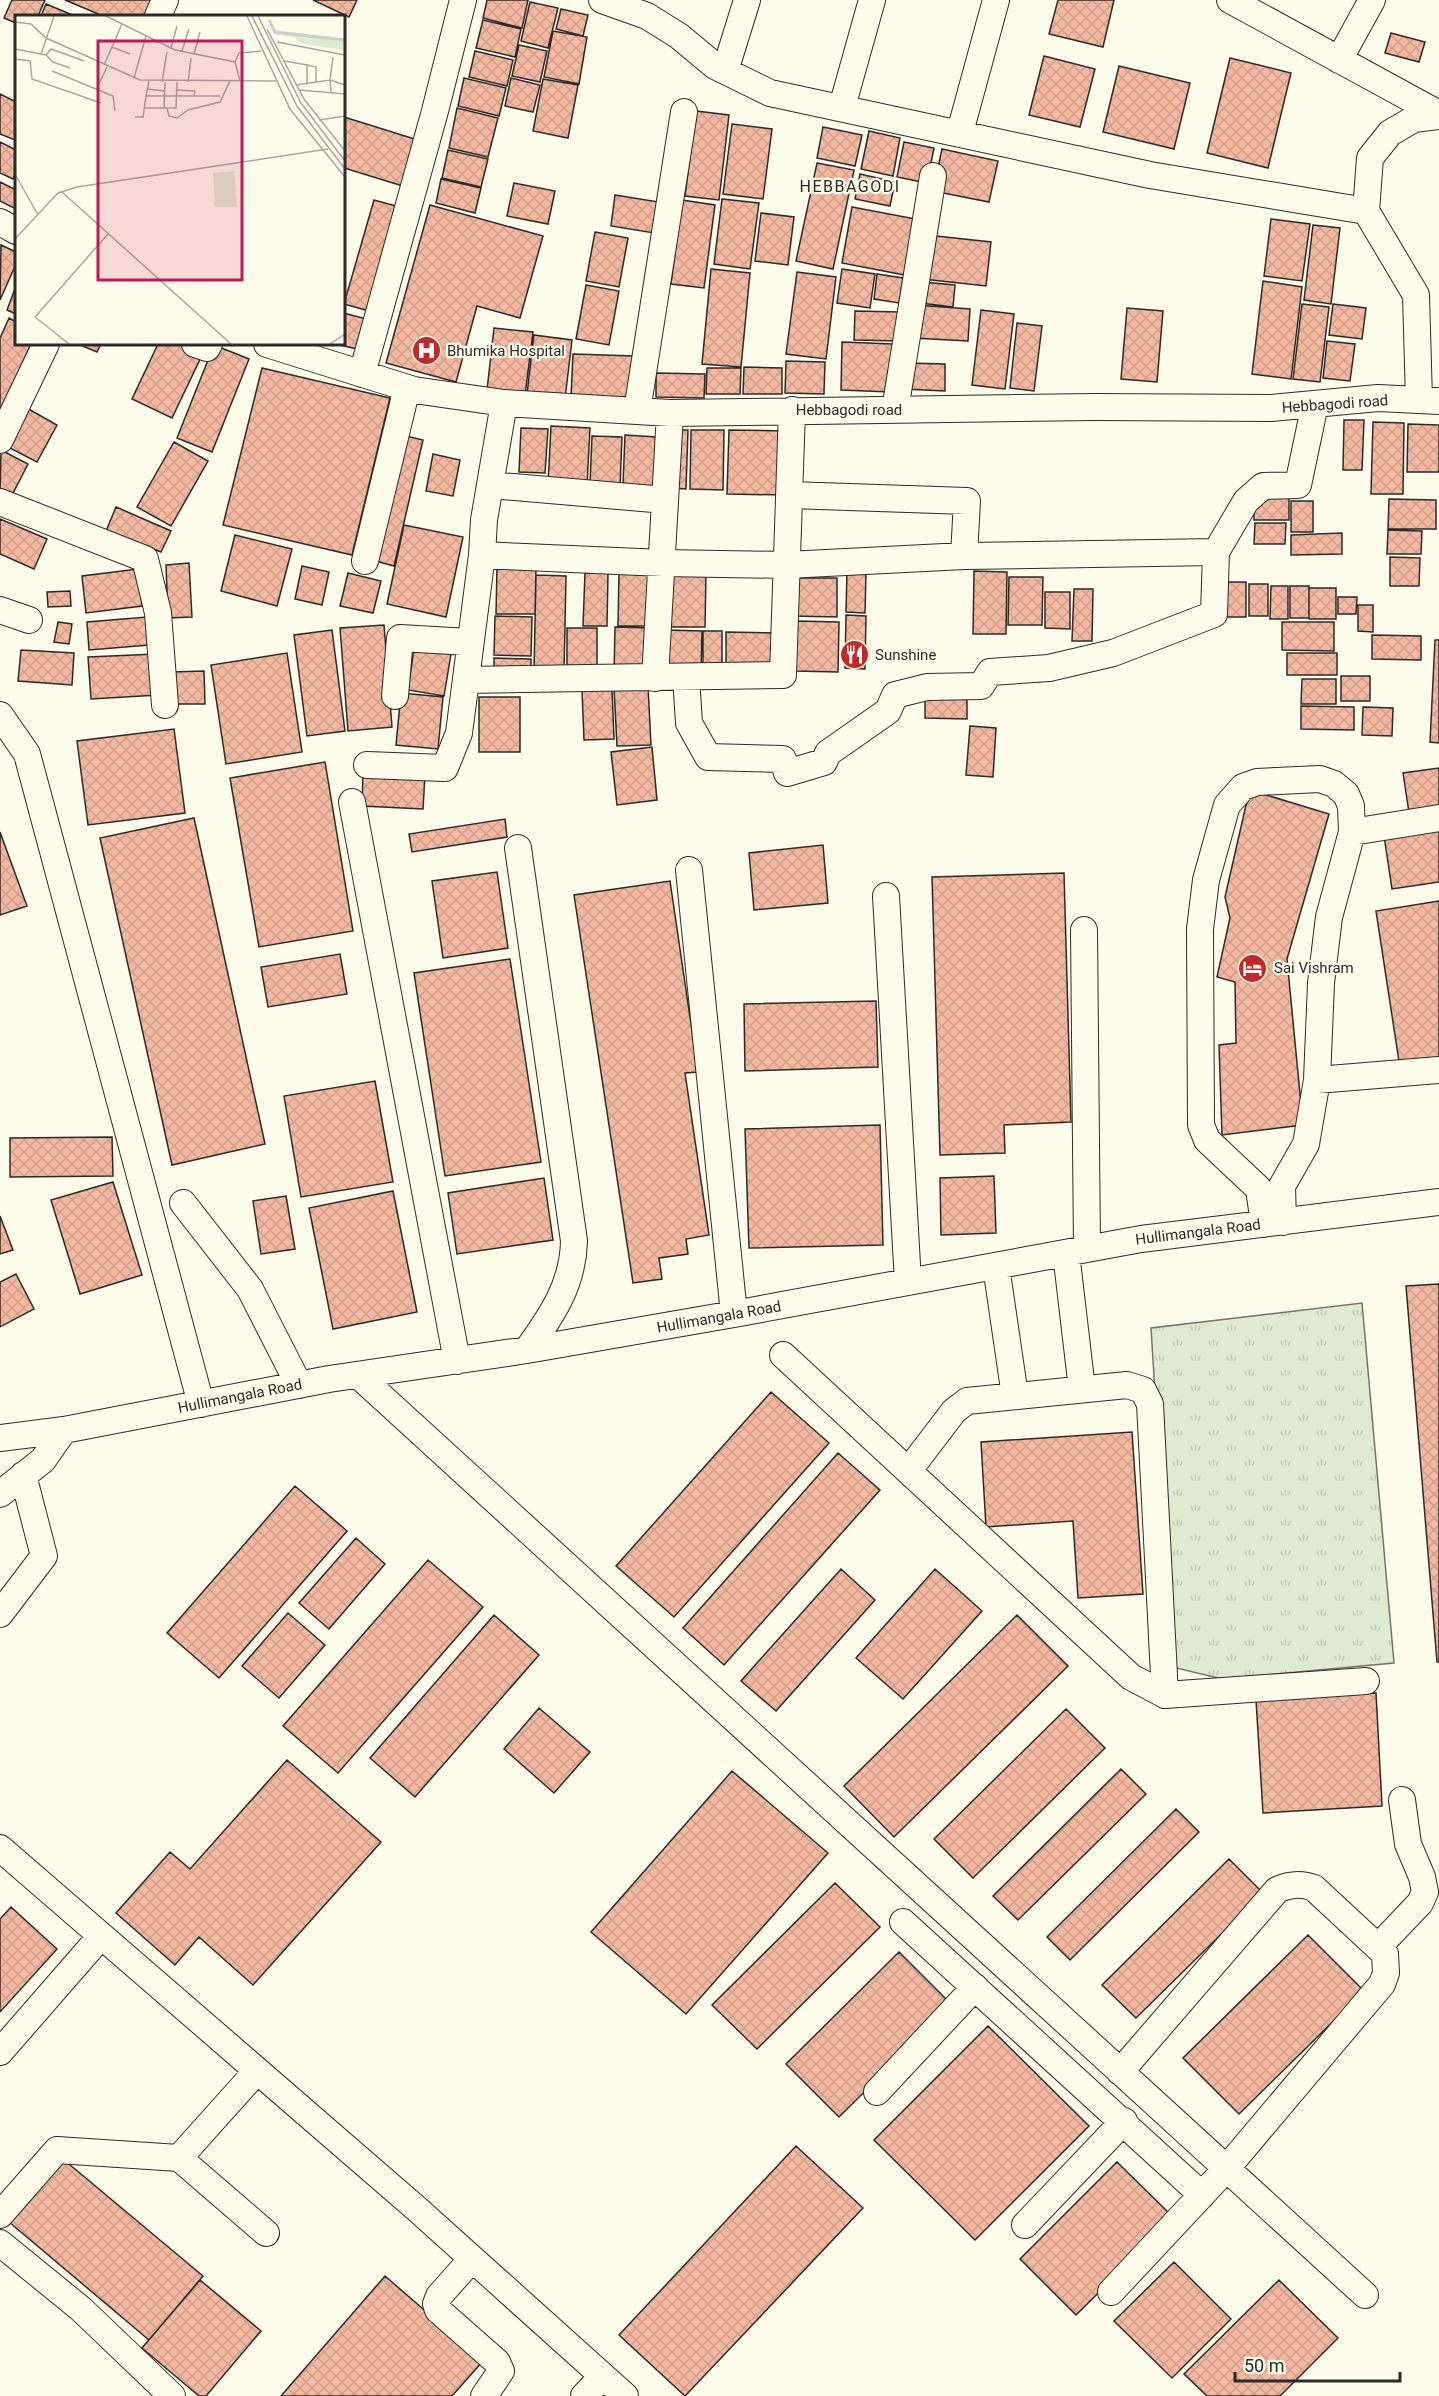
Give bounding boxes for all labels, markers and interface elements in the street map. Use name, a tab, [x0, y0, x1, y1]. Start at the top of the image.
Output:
inset map	[15, 15, 345, 345]
district label: HEBBAGODI	[799, 177, 901, 196]
hospital icon: Bhumika Hospital	[410, 335, 442, 367]
place label: Bhumika Hospital	[447, 342, 565, 360]
street label: Hebbagodi road	[1281, 391, 1389, 417]
street label: Hebbagodi road	[796, 401, 902, 419]
restaurant icon: Sunshine	[838, 639, 870, 671]
place label: Sunshine	[875, 646, 936, 664]
hotel icon: Sai Vishram	[1237, 952, 1269, 984]
place label: Sai Vishram	[1274, 959, 1354, 977]
street label: Hullimangala Road	[1134, 1215, 1262, 1249]
street label: Hullimangala Road	[655, 1297, 783, 1337]
street label: Hullimangala Road	[176, 1375, 304, 1417]
scale bar	[1235, 2345, 1400, 2383]
text: 50 m	[1244, 2355, 1284, 2376]

